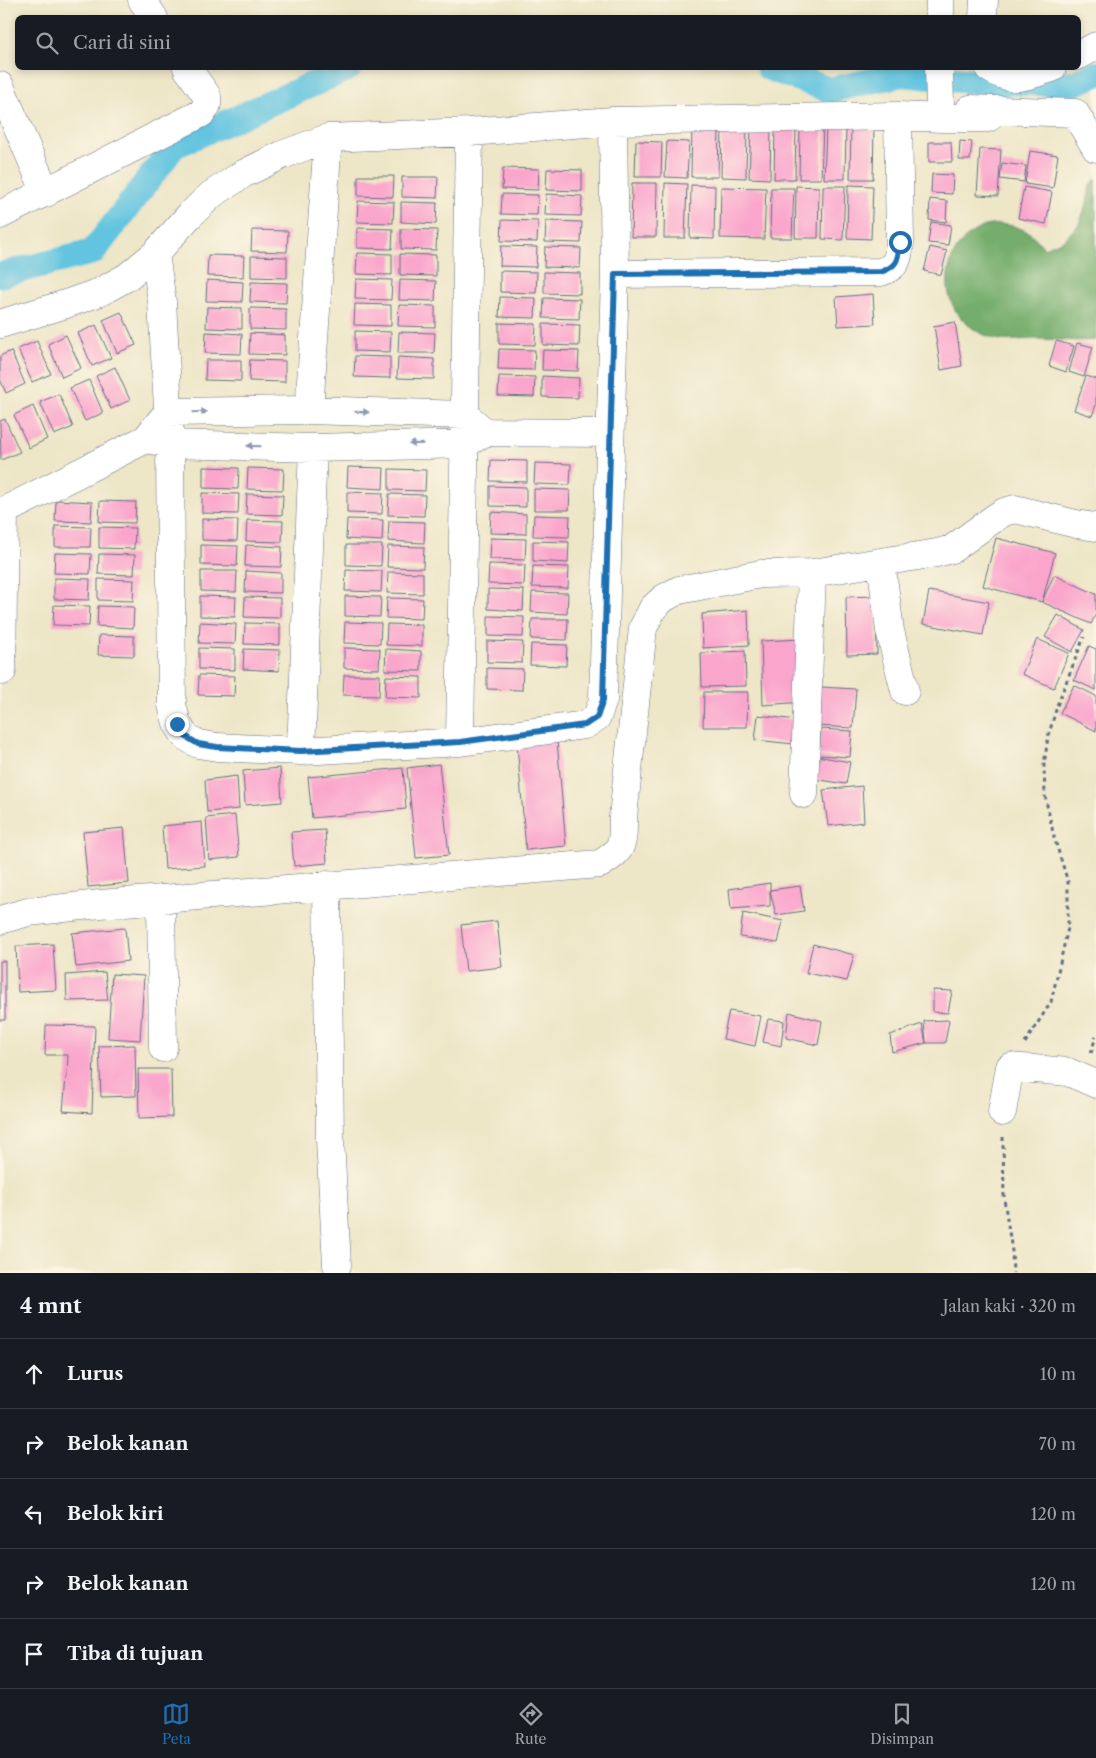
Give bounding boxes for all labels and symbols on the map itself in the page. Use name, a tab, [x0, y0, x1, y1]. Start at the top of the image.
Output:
route start	[889, 231, 912, 254]
one-way arrow	[192, 408, 208, 416]
one-way arrow	[354, 408, 370, 416]
one-way arrow	[408, 440, 424, 448]
one-way arrow	[246, 442, 262, 450]
route end	[166, 713, 189, 736]

